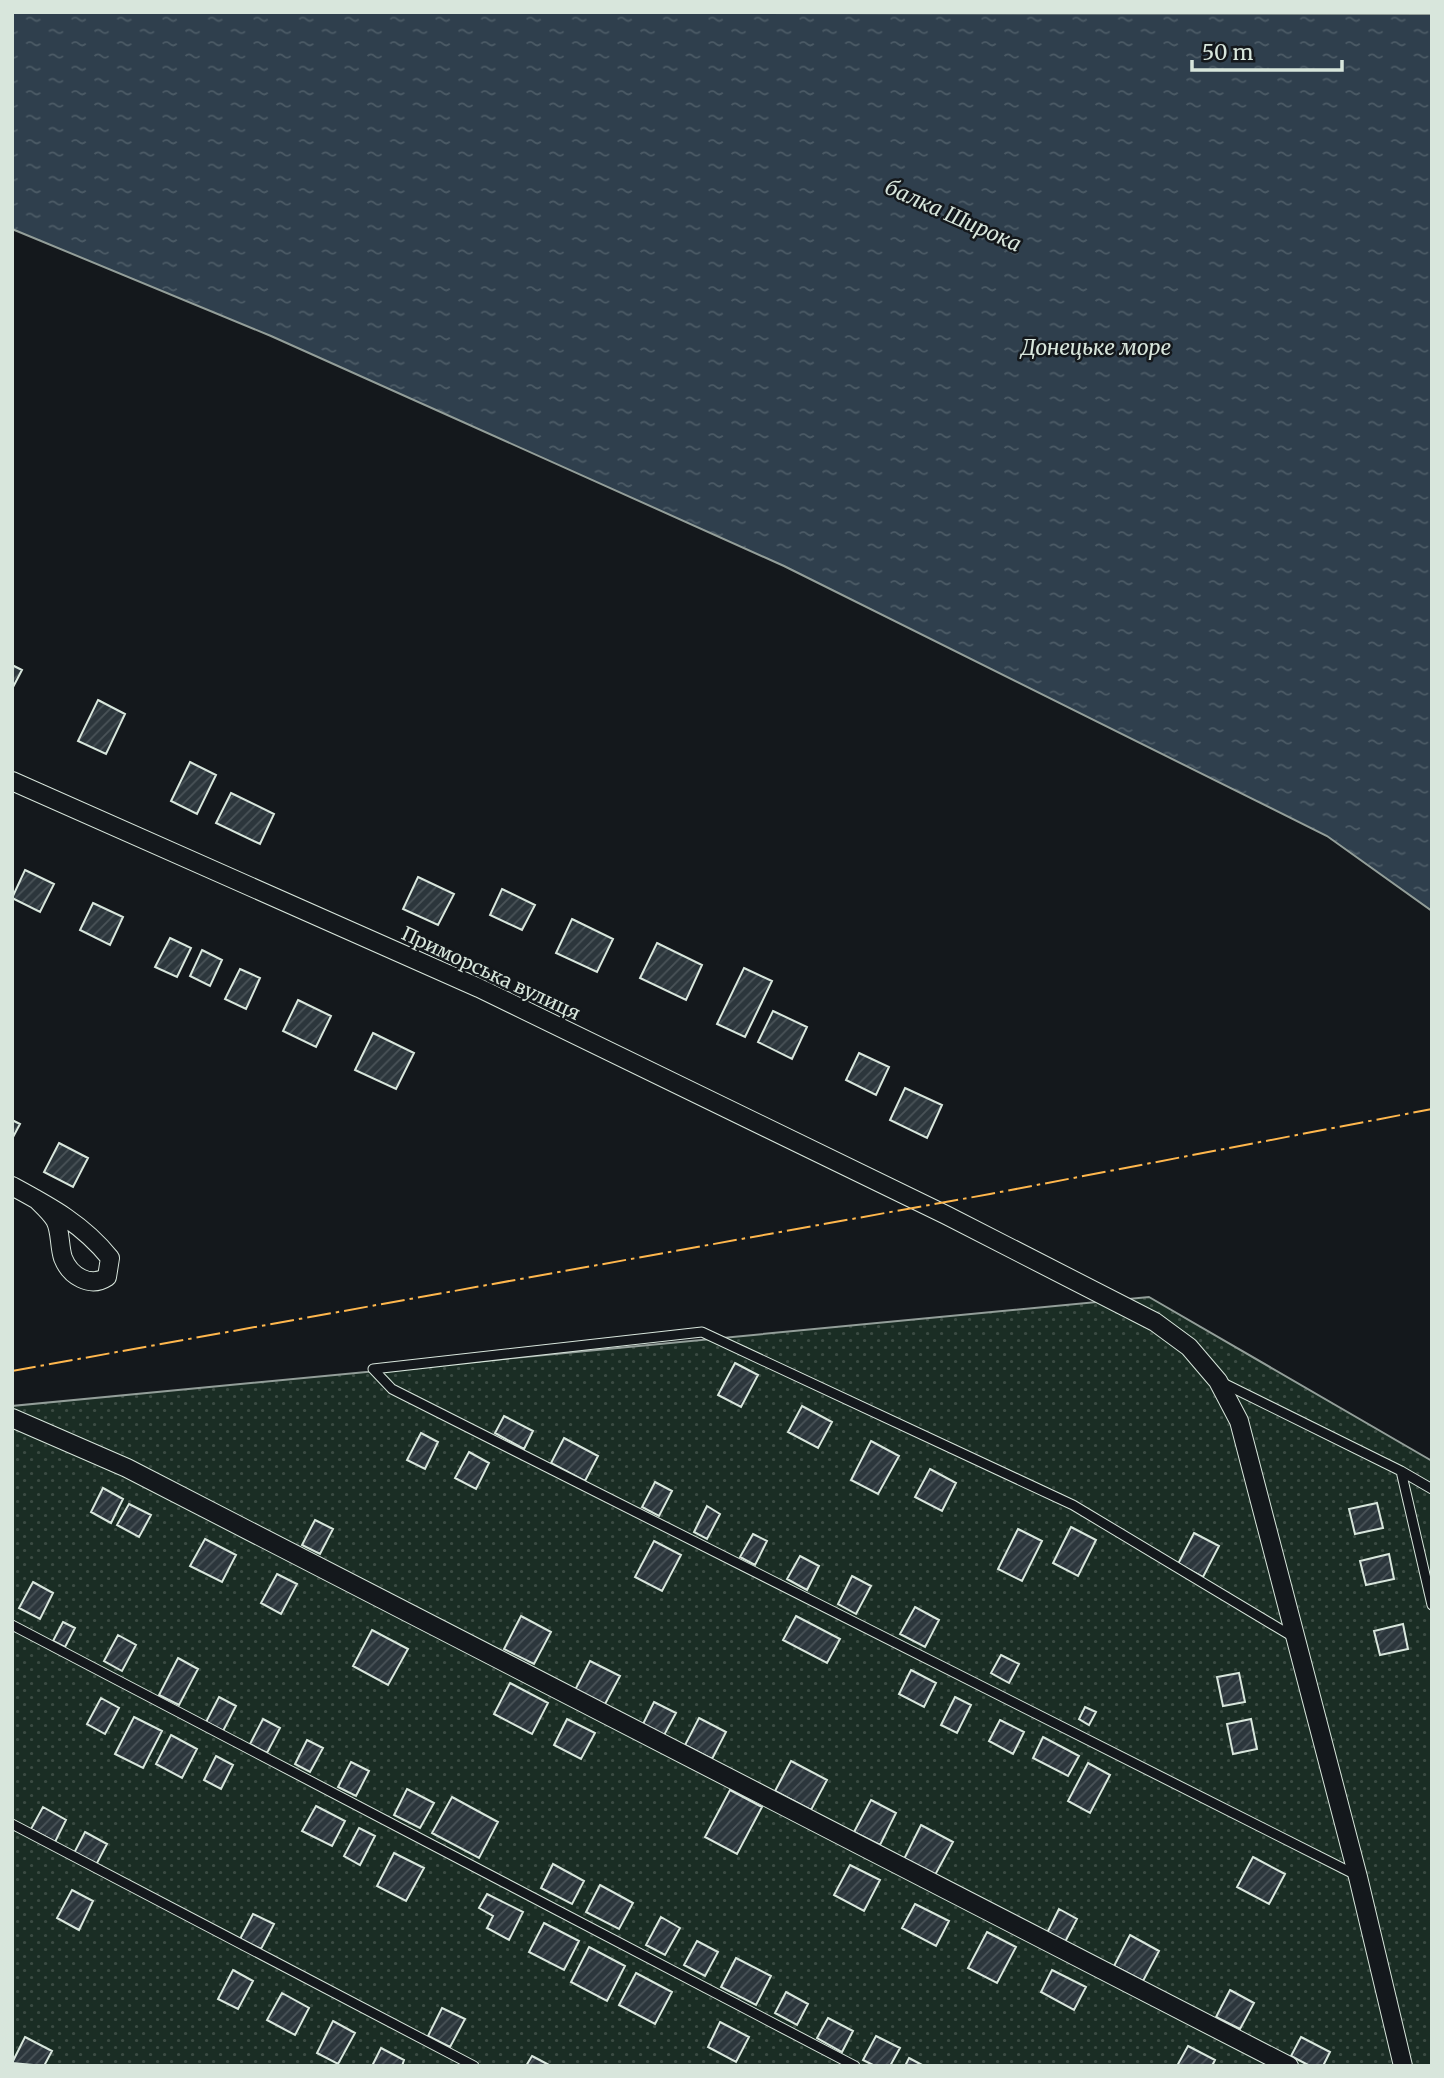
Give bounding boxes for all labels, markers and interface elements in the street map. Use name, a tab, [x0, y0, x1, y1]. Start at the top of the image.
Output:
scale bar	[1192, 28, 1342, 72]
text: 50 m	[1202, 39, 1253, 66]
water label: балка Широка	[881, 173, 1026, 258]
water label: Донецьке море	[1019, 334, 1171, 361]
street label: Приморська вулиця	[398, 921, 584, 1025]

